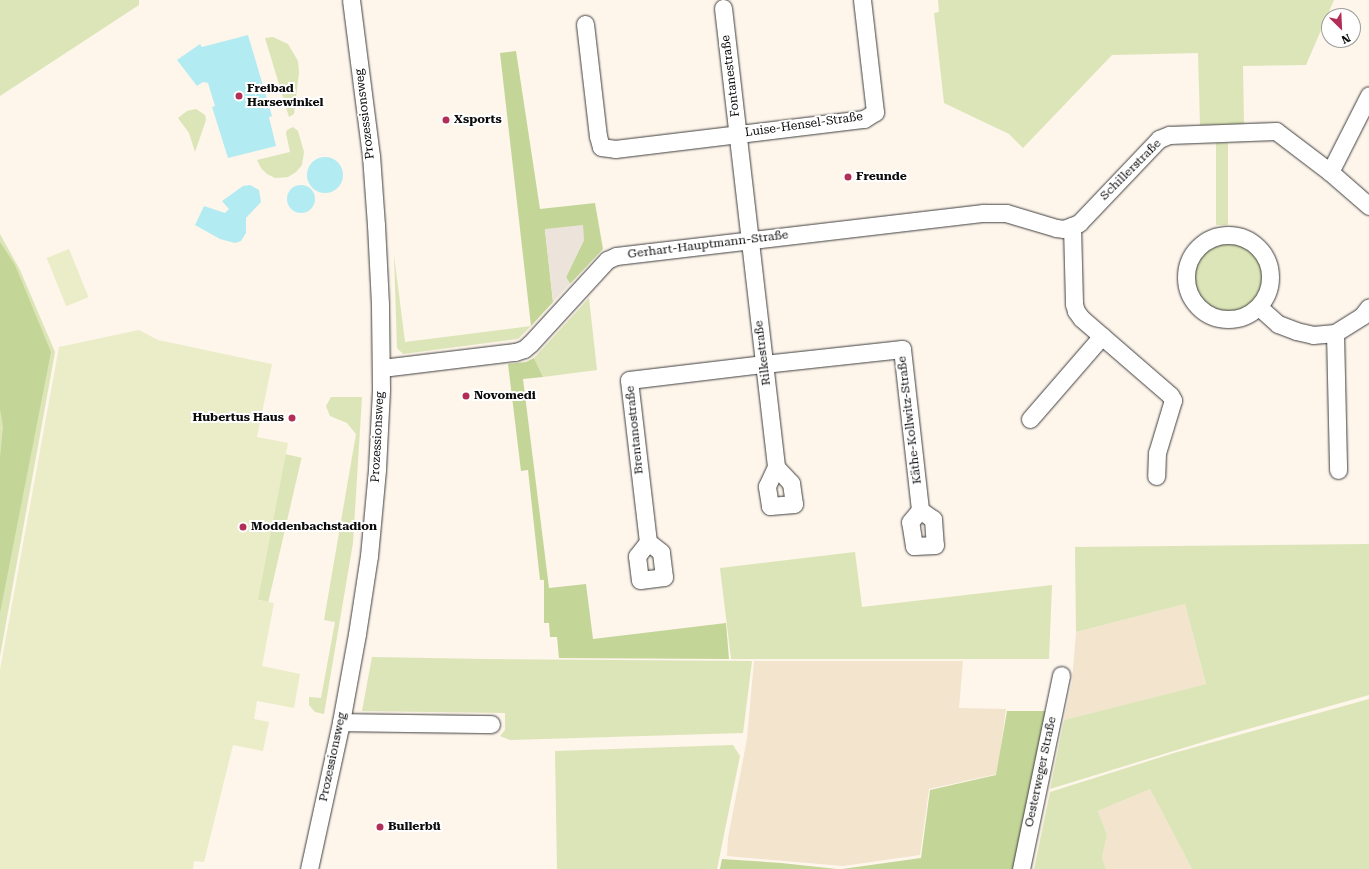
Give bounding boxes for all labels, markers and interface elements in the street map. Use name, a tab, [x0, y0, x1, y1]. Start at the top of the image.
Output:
north arrow	[1321, 8, 1361, 48]
text: N	[1339, 31, 1352, 46]
street label: Fontanestraße	[719, 34, 743, 118]
street label: Prozessionsweg	[352, 68, 378, 160]
place label: Freibad Harsewinkel	[247, 82, 323, 110]
marker: Freibad Harsewinkel	[234, 91, 244, 101]
street label: Luise-Hensel-Straße	[744, 110, 864, 140]
place label: Xsports	[454, 113, 502, 127]
marker: Xsports	[441, 115, 451, 125]
street label: Schillerstraße	[1097, 136, 1165, 204]
place label: Freunde	[856, 170, 907, 184]
marker: Freunde	[843, 172, 853, 182]
street label: Gerhart-Hauptmann-Straße	[627, 228, 789, 262]
street label: Rilkestraße	[752, 320, 774, 386]
street label: Käthe-Kollwitz-Straße	[895, 355, 925, 485]
street label: Brentanostraße	[623, 385, 647, 475]
place label: Novomedi	[474, 389, 536, 403]
street label: Prozessionsweg	[368, 391, 388, 483]
marker: Novomedi	[461, 391, 471, 401]
place label: Hubertus Haus	[192, 411, 284, 425]
marker: Hubertus Haus	[287, 413, 297, 423]
place label: Moddenbachstadion	[251, 520, 377, 534]
marker: Moddenbachstadion	[238, 522, 248, 532]
street label: Prozessionsweg	[316, 711, 350, 803]
street label: Oesterweger Straße	[1022, 715, 1060, 829]
place label: Bullerbü	[388, 820, 441, 834]
marker: Bullerbü	[375, 822, 385, 832]

